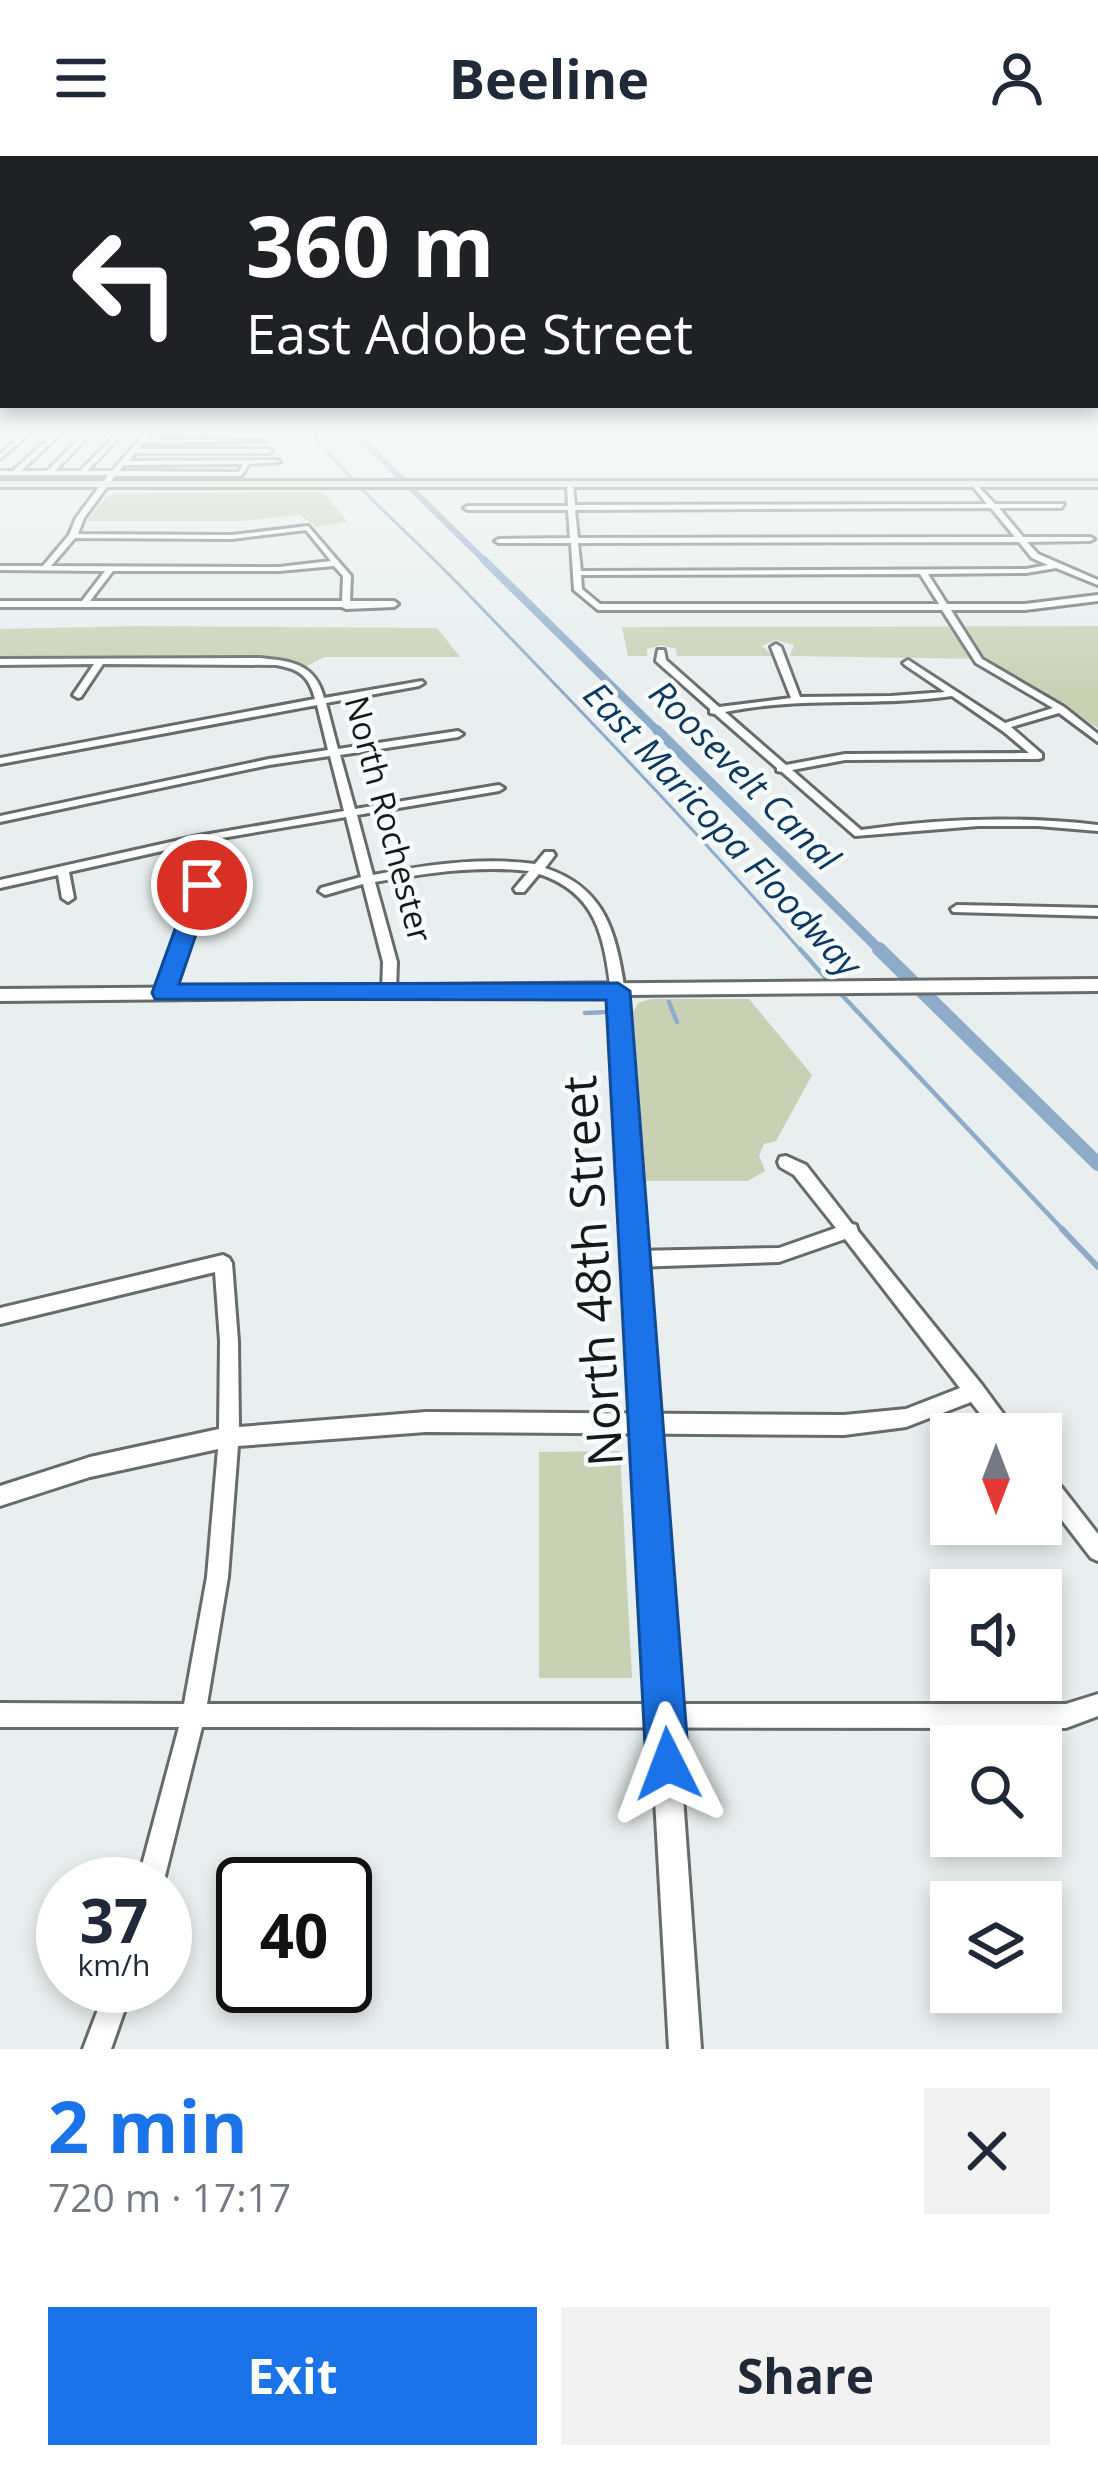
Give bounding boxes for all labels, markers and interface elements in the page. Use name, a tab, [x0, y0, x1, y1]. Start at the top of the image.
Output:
text: Beeline	[449, 41, 649, 115]
icon: menu	[48, 45, 114, 111]
icon: person	[984, 45, 1050, 111]
text: 360 m	[246, 187, 494, 302]
icon: left	[48, 204, 204, 360]
text: East Adobe Street	[246, 296, 693, 370]
water label: Roosevelt Canal	[639, 669, 852, 882]
water label: East Maricopa Floodway	[573, 671, 874, 989]
street label: North Rochester	[335, 691, 443, 947]
pin	[151, 834, 253, 936]
icon: arrive	[169, 852, 235, 918]
street label: North 48th Street	[545, 1073, 637, 1469]
north arrow	[930, 1413, 1062, 1545]
map controls	[930, 1413, 1062, 2013]
button: sound	[930, 1569, 1062, 1701]
position arrow	[605, 1701, 731, 1827]
button: search	[930, 1725, 1062, 1857]
speed limit sign: 40	[216, 1857, 372, 2013]
text: 37	[80, 1879, 148, 1961]
button: layers	[930, 1881, 1062, 2013]
text: km/h	[78, 1944, 150, 1985]
text: 2 min	[48, 2076, 248, 2174]
button: close	[924, 2088, 1050, 2214]
text: 720 m · 17:17	[48, 2170, 291, 2223]
button: Exit	[48, 2307, 537, 2445]
button: Share	[561, 2307, 1050, 2445]

